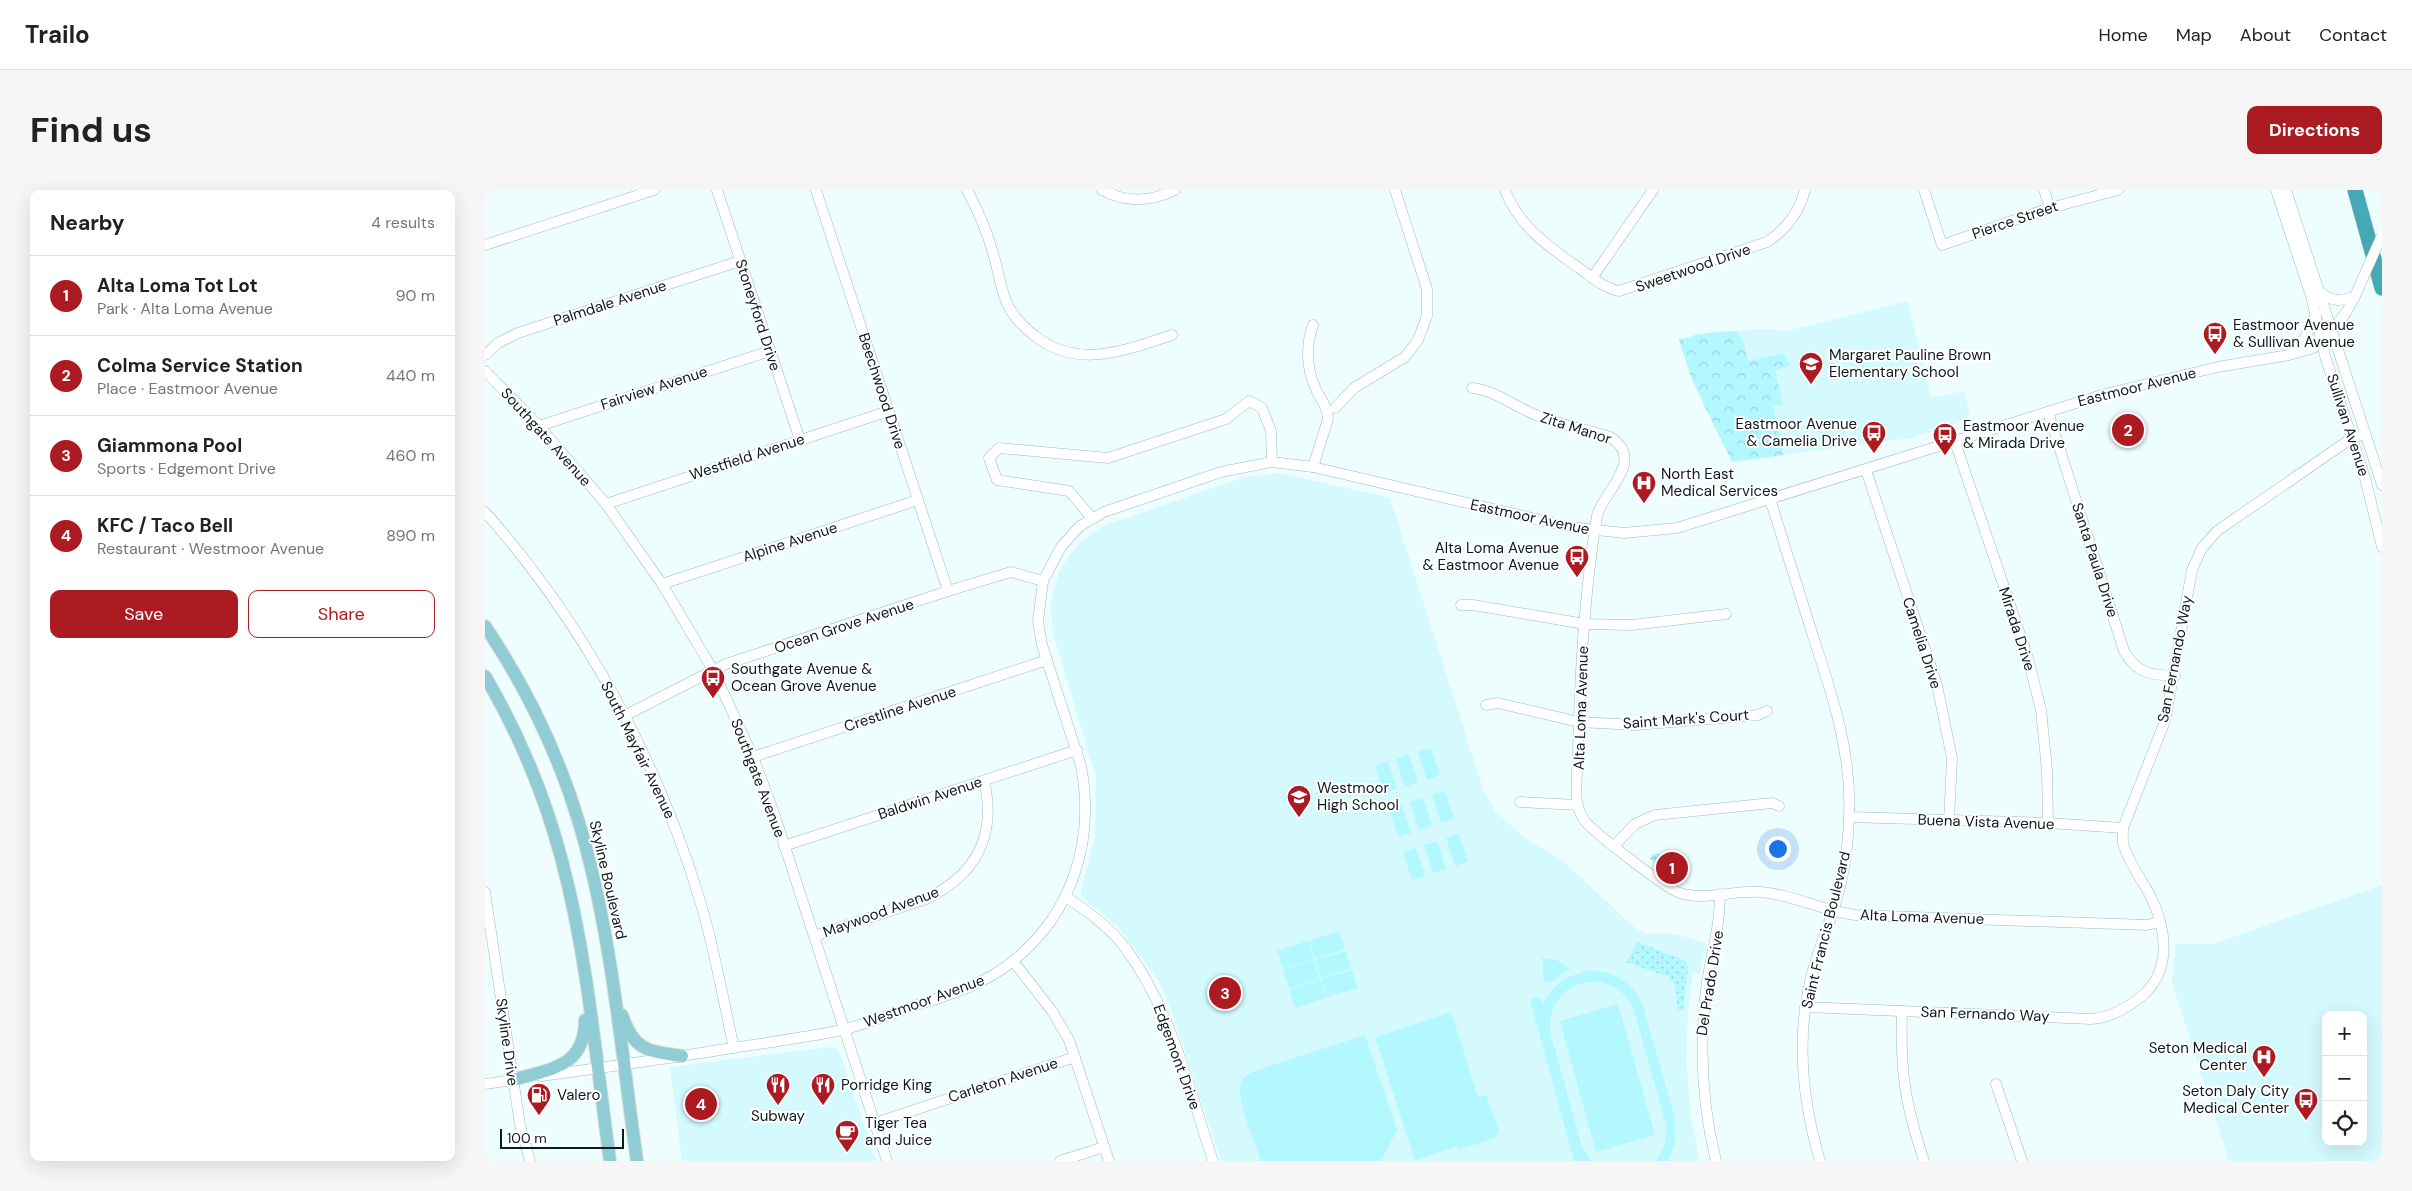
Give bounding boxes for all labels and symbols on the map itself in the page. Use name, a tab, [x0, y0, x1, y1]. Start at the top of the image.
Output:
street label: Pierce Street	[1969, 196, 2061, 244]
street label: Sweetwood Drive	[1633, 239, 1753, 297]
street label: Stoneyford Drive	[731, 257, 785, 373]
street label: Palmdale Avenue	[551, 275, 669, 331]
place label: Eastmoor Avenue & Sullivan Avenue	[2233, 315, 2355, 352]
bus stop icon: Eastmoor Avenue & Sullivan Avenue	[2202, 321, 2228, 355]
street label: Beechwood Drive	[854, 330, 910, 452]
place label: Margaret Pauline Brown Elementary School	[1829, 345, 1991, 382]
school or university icon: Margaret Pauline Brown Elementary School	[1798, 351, 1824, 385]
street label: Fairview Avenue	[598, 361, 710, 415]
street label: Eastmoor Avenue	[2076, 363, 2198, 411]
street label: Sullivan Avenue	[2322, 371, 2374, 479]
street label: Southgate Avenue	[496, 383, 596, 491]
street label: Zita Manor	[1538, 407, 1615, 449]
pin: 2	[2112, 411, 2144, 449]
place label: Eastmoor Avenue & Camelia Drive	[1736, 414, 1857, 451]
place label: Eastmoor Avenue & Mirada Drive	[1963, 416, 2084, 453]
bus stop icon: Eastmoor Avenue & Camelia Drive	[1861, 420, 1887, 454]
bus stop icon: Eastmoor Avenue & Mirada Drive	[1932, 422, 1958, 456]
street label: Westfield Avenue	[687, 429, 807, 485]
place label: North East Medical Services	[1661, 464, 1778, 501]
hospital icon: North East Medical Services	[1631, 470, 1657, 504]
street label: Eastmoor Avenue	[1469, 495, 1591, 539]
street label: Santa Paula Drive	[2067, 500, 2123, 620]
street label: Alpine Avenue	[740, 517, 840, 567]
place label: Alta Loma Avenue & Eastmoor Avenue	[1423, 538, 1559, 575]
bus stop icon: Alta Loma Avenue & Eastmoor Avenue	[1564, 544, 1590, 578]
street label: Mirada Drive	[1994, 585, 2040, 673]
street label: San Fernando Way	[2153, 593, 2197, 724]
street label: Ocean Grove Avenue	[772, 594, 916, 658]
street label: Camelia Drive	[1898, 595, 1946, 691]
street label: Alta Loma Avenue	[1569, 646, 1593, 770]
place label: Southgate Avenue & Ocean Grove Avenue	[731, 659, 877, 696]
bus stop icon: Southgate Avenue & Ocean Grove Avenue	[700, 665, 726, 699]
street label: South Mayfair Avenue	[596, 678, 680, 822]
street label: Crestline Avenue	[841, 681, 959, 737]
street label: Saint Mark's Court	[1622, 705, 1750, 733]
street label: Southgate Avenue	[726, 716, 790, 840]
street label: Baldwin Avenue	[875, 772, 985, 824]
place label: Westmoor High School	[1317, 778, 1399, 815]
school or university icon: Westmoor High School	[1286, 784, 1312, 818]
street label: Buena Vista Avenue	[1917, 810, 2055, 834]
street label: Skyline Boulevard	[585, 819, 631, 941]
your location	[1765, 836, 1791, 862]
pin: 1	[1656, 849, 1688, 887]
street label: Saint Francis Boulevard	[1797, 849, 1855, 1011]
street label: Maywood Avenue	[820, 882, 942, 942]
street label: Alta Loma Avenue	[1860, 905, 1984, 929]
street label: Del Prado Drive	[1692, 929, 1728, 1037]
street label: Westmoor Avenue	[861, 970, 987, 1032]
pin: 3	[1209, 974, 1241, 1012]
street label: Skyline Drive	[491, 997, 523, 1087]
street label: Edgemont Drive	[1149, 1002, 1205, 1112]
street label: San Fernando Way	[1920, 1002, 2050, 1026]
place label: Seton Medical Center	[2149, 1038, 2247, 1075]
hospital icon: Seton Medical Center	[2251, 1044, 2277, 1078]
street label: Carleton Avenue	[946, 1053, 1060, 1107]
restaurant icon: Subway	[765, 1072, 791, 1106]
restaurant icon: Porridge King	[810, 1072, 836, 1106]
place label: Porridge King	[841, 1075, 932, 1095]
place label: Seton Daly City Medical Center	[2182, 1081, 2290, 1118]
fuel station icon: Valero	[526, 1082, 552, 1116]
place label: Valero	[557, 1085, 600, 1105]
pin: 4	[685, 1085, 717, 1123]
bus stop icon: Seton Daly City Medical Center	[2293, 1087, 2319, 1121]
place label: Subway	[751, 1106, 806, 1126]
place label: Tiger Tea and Juice	[865, 1113, 932, 1150]
cafe icon: Tiger Tea and Juice	[834, 1119, 860, 1153]
scale bar	[500, 1126, 624, 1149]

